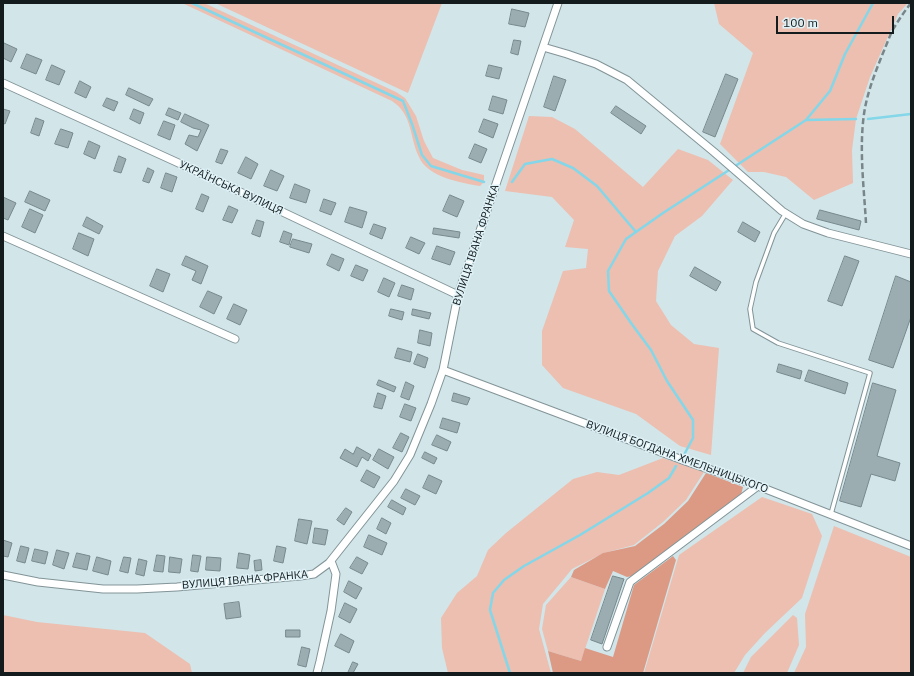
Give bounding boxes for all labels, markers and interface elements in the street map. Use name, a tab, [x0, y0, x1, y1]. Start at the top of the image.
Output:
scale bar	[778, 8, 896, 34]
text: 100 m	[783, 15, 818, 30]
street label: УКРАЇНСЬКА ВУЛИЦЯ	[177, 158, 285, 218]
street label: ВУЛИЦЯ ІВАНА ФРАНКА	[450, 183, 502, 307]
street label: ВУЛИЦЯ БОГДАНА ХМЕЛЬНИЦЬКОГО	[584, 418, 770, 496]
street label: ВУЛИЦЯ ІВАНА ФРАНКА	[181, 568, 309, 592]

